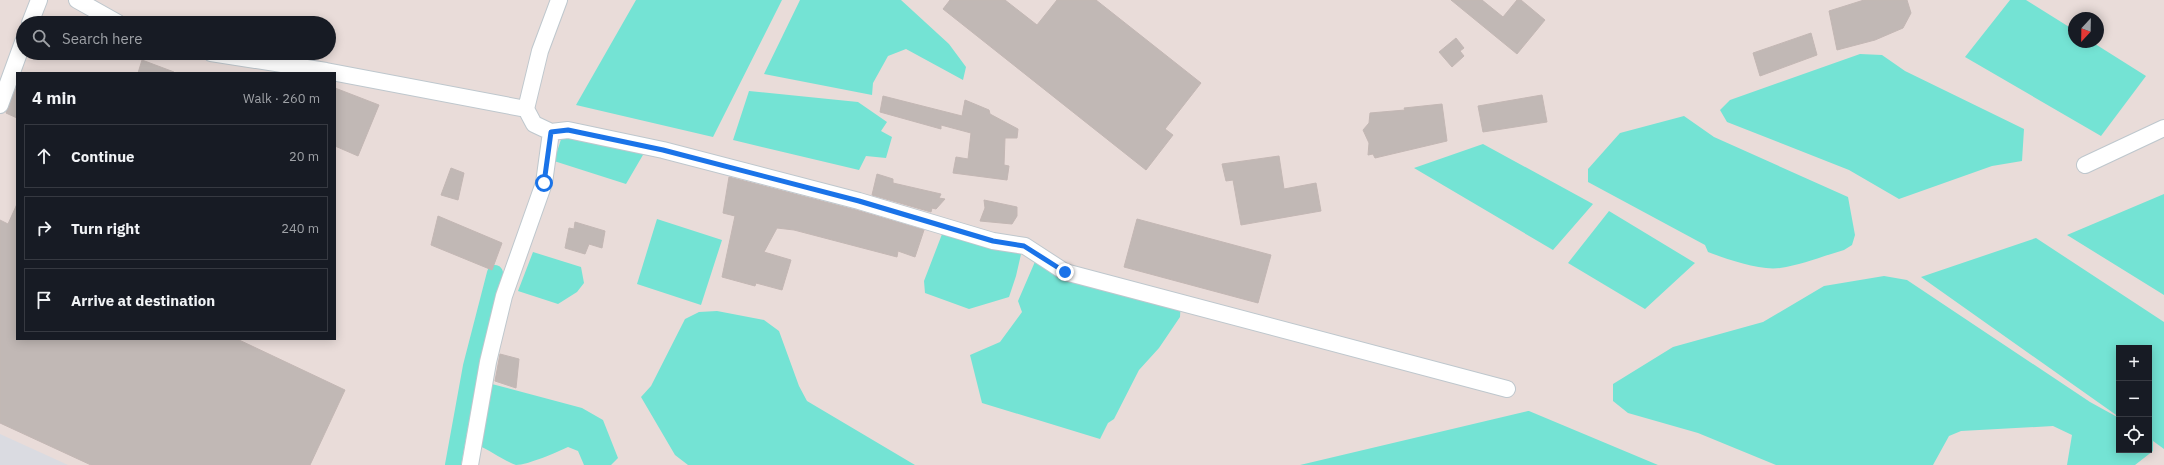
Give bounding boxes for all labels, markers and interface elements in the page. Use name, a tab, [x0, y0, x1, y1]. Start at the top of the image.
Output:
north arrow	[2068, 12, 2104, 48]
search box	[16, 16, 336, 60]
icon: search	[30, 27, 52, 49]
text: Search here	[62, 29, 142, 48]
text: 4 min	[32, 87, 76, 109]
text: Walk · 260 m	[243, 90, 320, 107]
icon: ahead	[33, 145, 55, 167]
text: Continue	[71, 147, 135, 166]
text: 20 m	[289, 148, 319, 165]
route start	[535, 174, 553, 192]
icon: right	[33, 217, 55, 239]
text: Turn right	[71, 219, 140, 238]
text: 240 m	[281, 220, 319, 237]
route end	[1056, 263, 1074, 281]
icon: arrive	[33, 289, 55, 311]
text: Arrive at destination	[71, 291, 215, 310]
map controls	[2116, 345, 2152, 453]
button: +	[2116, 345, 2152, 381]
button: −	[2116, 381, 2152, 417]
button: locate	[2116, 417, 2152, 453]

